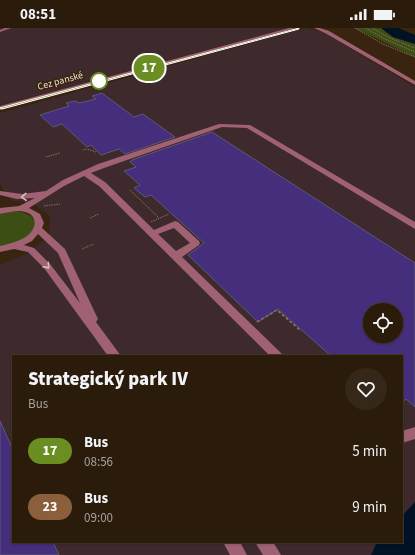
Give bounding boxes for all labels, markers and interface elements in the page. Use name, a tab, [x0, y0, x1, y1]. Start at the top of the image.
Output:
text: 08:51	[20, 4, 56, 25]
line badge: 17	[131, 55, 167, 81]
text: 17	[142, 58, 156, 78]
street label: Cez panské	[36, 68, 85, 94]
unlabelled marker	[90, 72, 108, 90]
one-way arrow	[21, 192, 27, 201]
one-way arrow	[42, 262, 49, 269]
map controls	[363, 303, 403, 343]
button: locate	[363, 303, 403, 343]
text: Strategický park IV	[28, 366, 188, 393]
button: heart	[345, 368, 387, 410]
text: Bus	[28, 395, 48, 413]
text: Bus	[84, 432, 108, 453]
text: 17	[43, 441, 57, 461]
text: 5 min	[352, 441, 387, 462]
text: 08:56	[84, 453, 113, 471]
text: Bus	[84, 488, 108, 509]
text: 23	[43, 497, 57, 517]
text: 9 min	[352, 497, 387, 518]
text: 09:00	[84, 509, 113, 527]

